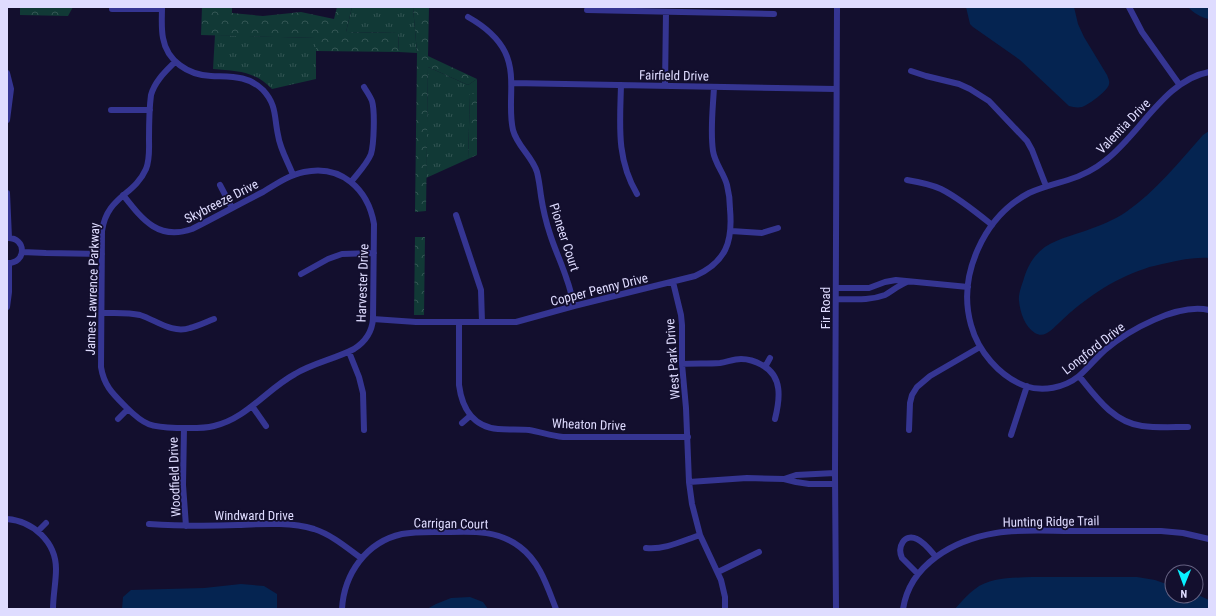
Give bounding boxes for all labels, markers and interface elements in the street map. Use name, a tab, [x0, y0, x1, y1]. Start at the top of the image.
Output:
street label: Fairfield Drive	[639, 67, 709, 84]
street label: Valentia Drive	[1093, 96, 1153, 157]
street label: Skybreeze Drive	[182, 176, 261, 227]
street label: Pioneer Court	[547, 201, 583, 273]
street label: James Lawrence Parkway	[83, 222, 102, 356]
street label: Harvester Drive	[354, 243, 371, 323]
street label: Copper Penny Drive	[549, 270, 649, 309]
street label: Fir Road	[818, 287, 833, 329]
street label: West Park Drive	[662, 318, 683, 400]
street label: Longford Drive	[1059, 319, 1128, 377]
street label: Wheaton Drive	[552, 416, 626, 433]
street label: Woodfield Drive	[166, 437, 183, 517]
street label: Windward Drive	[214, 508, 294, 523]
street label: Hunting Ridge Trail	[1002, 513, 1100, 530]
street label: Carrigan Court	[413, 515, 489, 532]
north arrow	[1164, 564, 1204, 604]
text: N	[1180, 587, 1187, 600]

